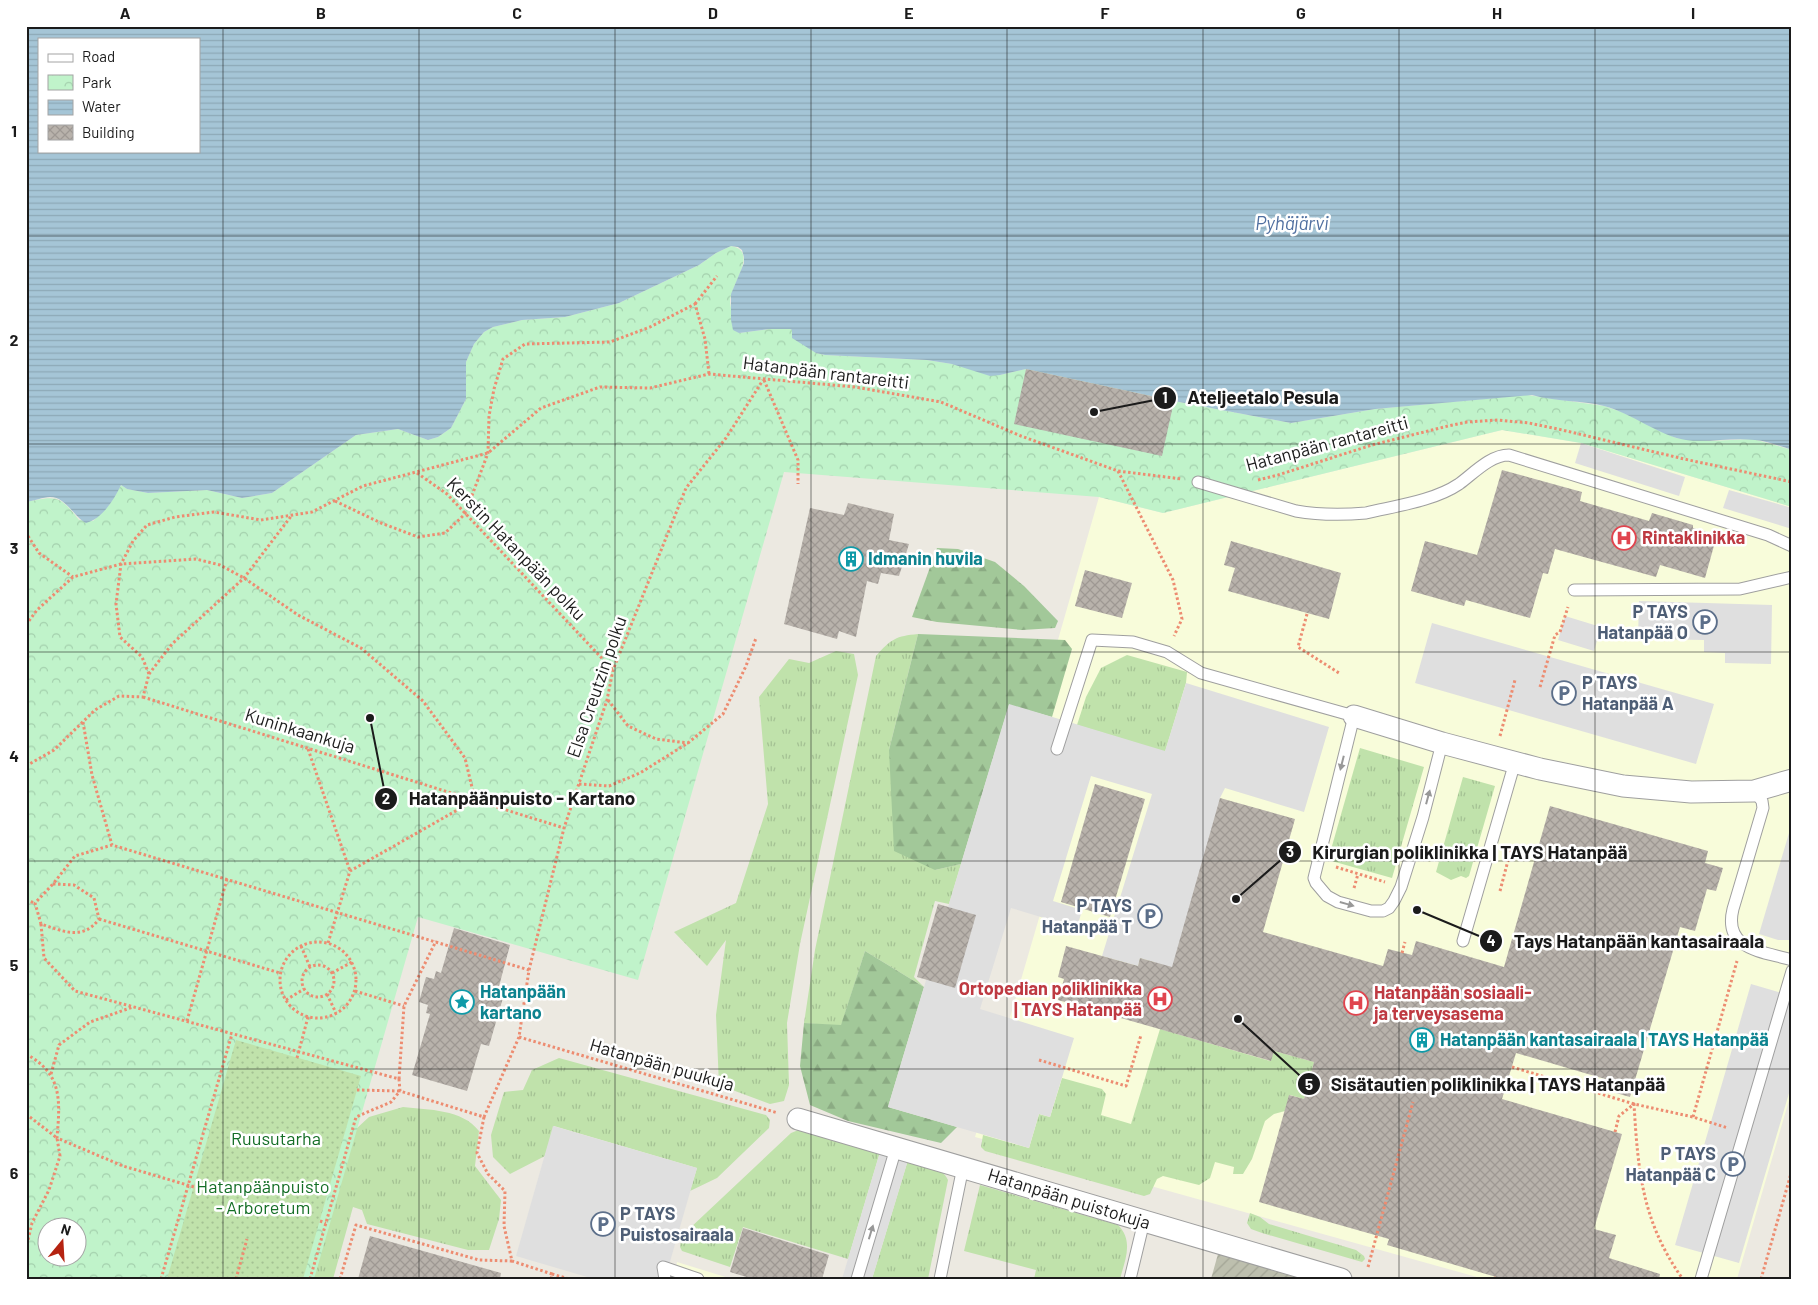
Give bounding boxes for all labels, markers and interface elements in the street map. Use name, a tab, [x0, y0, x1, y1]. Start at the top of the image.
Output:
text: A	[120, 3, 131, 22]
text: B	[316, 3, 326, 22]
text: C	[512, 3, 522, 22]
text: D	[708, 3, 718, 22]
text: E	[904, 3, 914, 22]
text: F	[1101, 3, 1110, 22]
text: G	[1296, 3, 1306, 22]
text: H	[1492, 3, 1502, 22]
text: I	[1691, 3, 1695, 22]
legend	[38, 38, 200, 152]
text: Road	[82, 47, 115, 65]
text: Park	[82, 73, 112, 91]
text: Water	[82, 97, 121, 115]
text: 1	[11, 121, 17, 140]
text: Building	[82, 123, 135, 141]
water label: Pyhäjärvi	[1255, 211, 1329, 234]
text: 2	[10, 330, 19, 349]
street label: Hatanpään rantareitti	[742, 351, 911, 393]
callout: Ateljeetalo Pesula	[1152, 381, 1349, 415]
text: Ateljeetalo Pesula	[1187, 385, 1339, 408]
text: 1	[1162, 388, 1168, 406]
street label: Hatanpään rantareitti	[1243, 411, 1410, 475]
street label: Kerstin Hatanpään polku	[443, 472, 591, 624]
hospital icon: Rintaklinikka	[1611, 525, 1637, 551]
place label: Rintaklinikka	[1642, 526, 1745, 548]
text: 3	[10, 538, 18, 557]
building icon: Idmanin huvila	[838, 546, 864, 572]
place label: Idmanin huvila	[868, 547, 983, 569]
place label: P TAYS Hatanpää O	[1597, 600, 1688, 643]
parking icon: P TAYS Hatanpää O	[1692, 609, 1718, 635]
street label: Elsa Creutzin polku	[562, 613, 631, 760]
place label: P TAYS Hatanpää A	[1582, 671, 1674, 714]
parking icon: P TAYS Hatanpää A	[1551, 680, 1577, 706]
street label: Kuninkaankuja	[243, 703, 358, 757]
text: 4	[9, 746, 19, 765]
one-way arrow	[1337, 756, 1345, 771]
callout: Hatanpäänpuisto - Kartano	[373, 782, 645, 816]
text: Hatanpäänpuisto - Kartano	[409, 786, 635, 809]
text: 2	[382, 789, 390, 807]
one-way arrow	[1424, 789, 1432, 804]
callout: Kirurgian poliklinikka | TAYS Hatanpää	[1277, 835, 1637, 869]
text: Kirurgian poliklinikka | TAYS Hatanpää	[1312, 840, 1628, 863]
text: 3	[1286, 842, 1294, 860]
place label: P TAYS Hatanpää T	[1042, 894, 1132, 937]
one-way arrow	[1339, 901, 1354, 909]
parking icon: P TAYS Hatanpää T	[1137, 903, 1163, 929]
callout: Tays Hatanpään kantasairaala	[1479, 924, 1774, 958]
text: Tays Hatanpään kantasairaala	[1514, 929, 1764, 952]
text: 4	[1486, 931, 1496, 949]
text: 5	[10, 955, 19, 974]
place label: Ortopedian poliklinikka | TAYS Hatanpää	[959, 977, 1142, 1020]
place label: Hatanpään kartano	[480, 980, 566, 1023]
place label: Hatanpään sosiaali- ja terveysasema	[1372, 981, 1532, 1024]
hospital icon: Ortopedian poliklinikka | TAYS Hatanpää	[1147, 986, 1173, 1012]
place icon: Hatanpään kartano	[449, 989, 475, 1015]
hospital icon: Hatanpään sosiaali- ja terveysasema	[1343, 990, 1369, 1016]
building icon: Hatanpään kantasairaala | TAYS Hatanpää	[1409, 1027, 1435, 1053]
place label: Hatanpään kantasairaala | TAYS Hatanpää	[1440, 1028, 1769, 1050]
street label: Hatanpään puukuja	[587, 1033, 737, 1095]
callout: Sisätautien poliklinikka | TAYS Hatanpää	[1296, 1067, 1676, 1101]
text: Sisätautien poliklinikka | TAYS Hatanpää	[1331, 1072, 1665, 1095]
text: 5	[1305, 1075, 1313, 1093]
park label: Ruusutarha	[231, 1127, 321, 1149]
place label: P TAYS Hatanpää C	[1625, 1142, 1716, 1185]
parking icon: P TAYS Hatanpää C	[1720, 1151, 1746, 1177]
text: 6	[10, 1163, 19, 1182]
street label: Hatanpään puistokuja	[985, 1163, 1153, 1233]
park label: Hatanpäänpuisto - Arboretum	[196, 1175, 330, 1218]
place label: P TAYS Puistosairaala	[620, 1202, 734, 1245]
parking icon: P TAYS Puistosairaala	[590, 1211, 616, 1237]
north arrow	[38, 1218, 88, 1268]
text: N	[59, 1220, 73, 1239]
one-way arrow	[868, 1224, 876, 1239]

